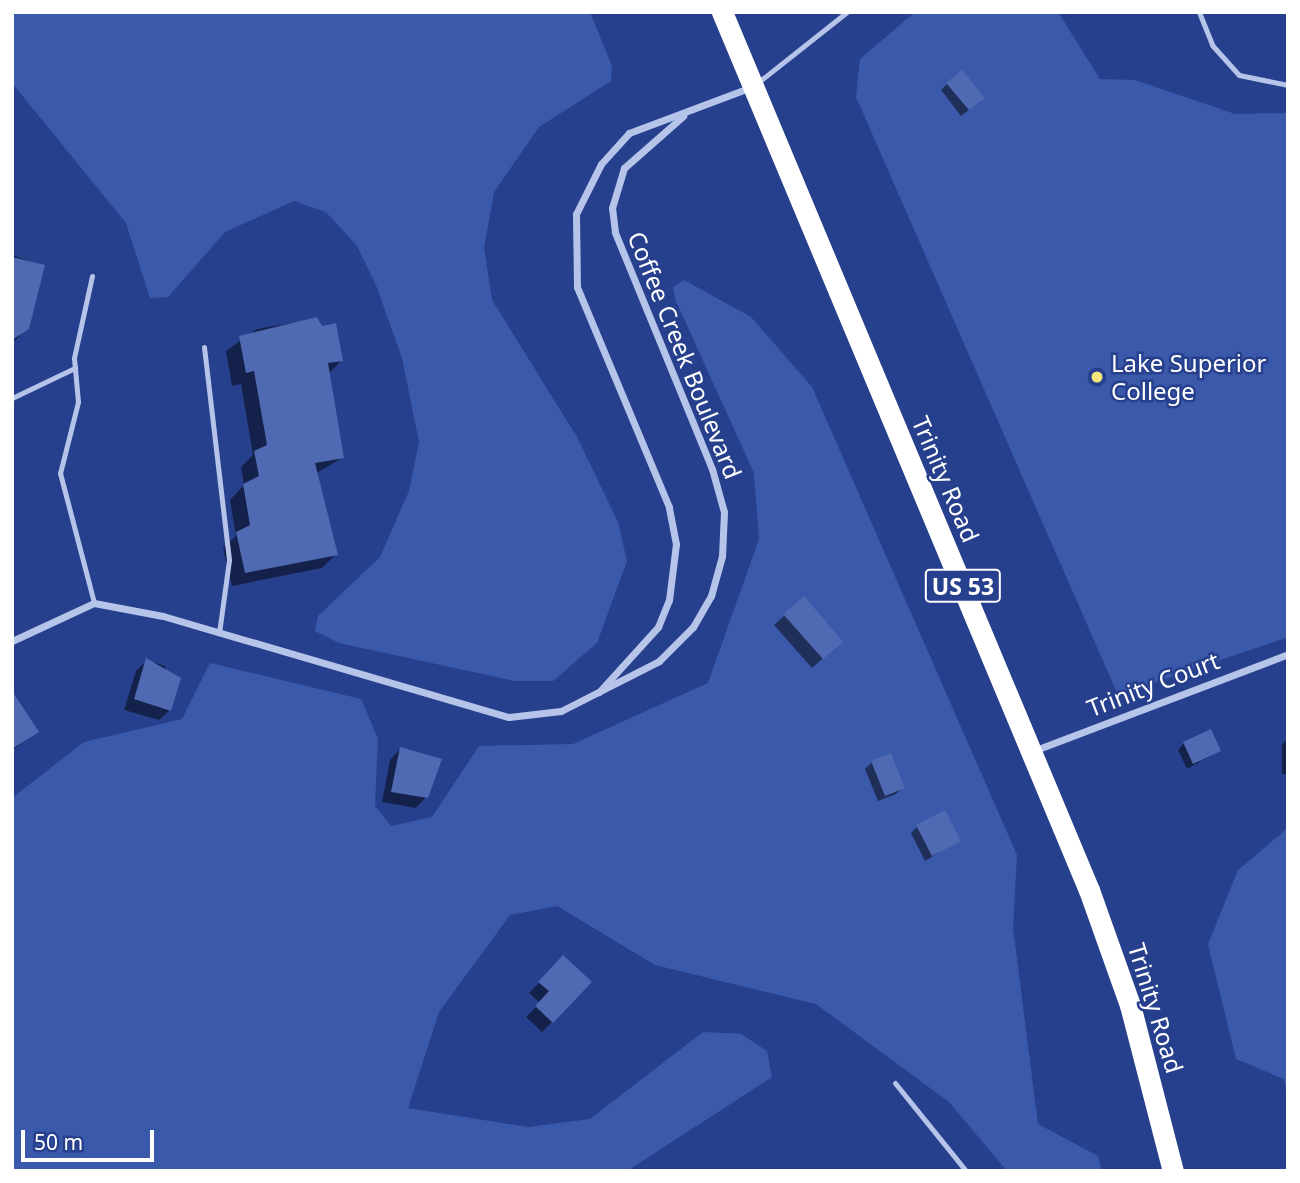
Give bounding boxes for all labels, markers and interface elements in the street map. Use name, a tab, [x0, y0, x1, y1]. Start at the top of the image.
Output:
street label: Coffee Creek Boulevard	[622, 227, 748, 483]
place label: Lake Superior College	[1111, 349, 1266, 405]
marker: Lake Superior College	[1089, 369, 1105, 385]
street label: Trinity Road	[907, 412, 985, 546]
road number: US 53	[925, 566, 1002, 606]
street label: Trinity Court	[1083, 646, 1223, 722]
street label: Trinity Road	[1123, 940, 1189, 1076]
scale bar	[24, 1116, 158, 1160]
text: 50 m	[34, 1128, 83, 1156]

